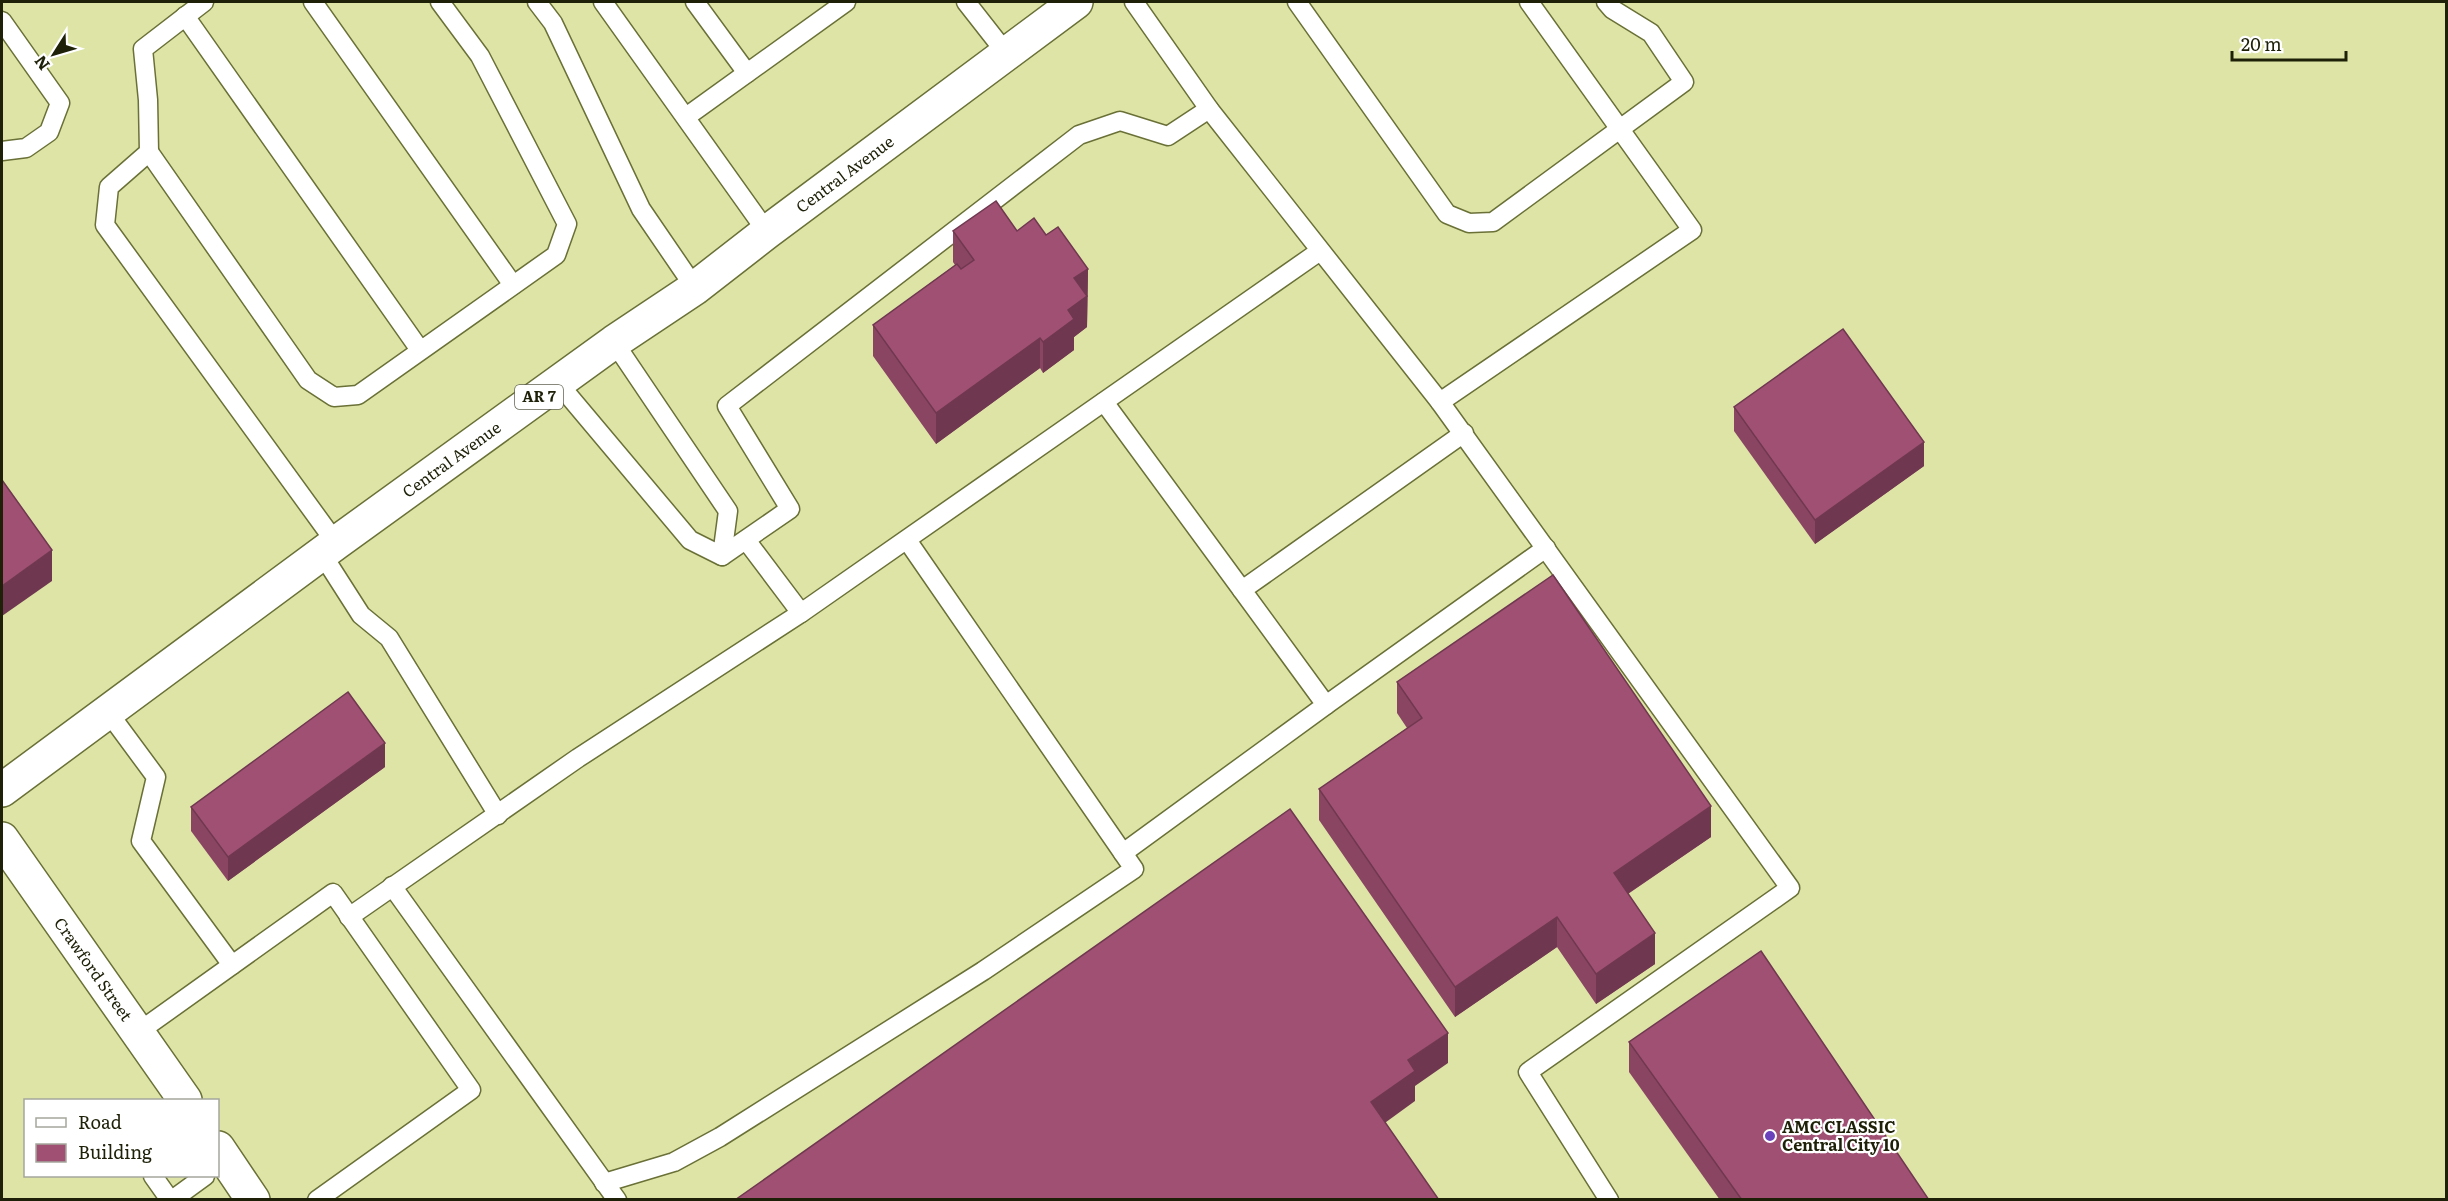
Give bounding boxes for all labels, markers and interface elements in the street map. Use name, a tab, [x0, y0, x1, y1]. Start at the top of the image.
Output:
north arrow	[24, 24, 84, 84]
scale bar	[2232, 24, 2346, 62]
text: 20 m	[2241, 30, 2282, 57]
text: N	[28, 51, 55, 76]
street label: Central Avenue	[790, 129, 898, 218]
road number: AR 7	[515, 385, 563, 409]
street label: Central Avenue	[397, 415, 505, 503]
street label: Crawford Street	[49, 912, 139, 1026]
legend	[24, 1099, 219, 1177]
text: Road	[78, 1108, 122, 1135]
place label: AMC CLASSIC Central City 10	[1782, 1114, 1900, 1156]
marker: AMC CLASSIC Central City 10	[1763, 1129, 1777, 1143]
text: Building	[78, 1138, 153, 1165]

